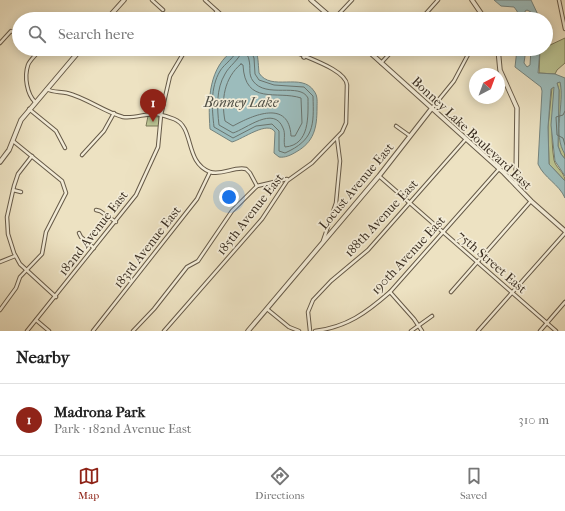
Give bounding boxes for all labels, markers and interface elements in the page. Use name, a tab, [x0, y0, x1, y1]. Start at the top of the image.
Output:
search box	[12, 12, 553, 56]
icon: search	[26, 23, 48, 45]
text: Search here	[58, 25, 134, 43]
north arrow	[469, 68, 505, 104]
street label: Bonney Lake Boulevard East	[409, 73, 535, 193]
pin: 1	[140, 89, 166, 122]
water label: Bonney Lake	[203, 94, 279, 111]
street label: Locust Avenue East	[316, 140, 397, 232]
street label: 185th Avenue East	[213, 170, 287, 258]
street label: 188th Avenue East	[341, 176, 421, 260]
street label: 182nd Avenue East	[55, 187, 131, 278]
your location	[219, 187, 239, 207]
street label: 183rd Avenue East	[110, 203, 184, 291]
street label: 190th Avenue East	[368, 213, 448, 297]
street label: 75th Street East	[454, 228, 530, 296]
text: Nearby	[16, 347, 70, 367]
text: Madrona Park	[54, 403, 145, 421]
text: 1	[27, 412, 31, 427]
text: 310 m	[518, 412, 549, 427]
text: Park · 182nd Avenue East	[54, 421, 191, 436]
tab: Map	[78, 465, 100, 502]
tab: Directions	[255, 465, 305, 502]
tab: Saved	[460, 465, 487, 502]

